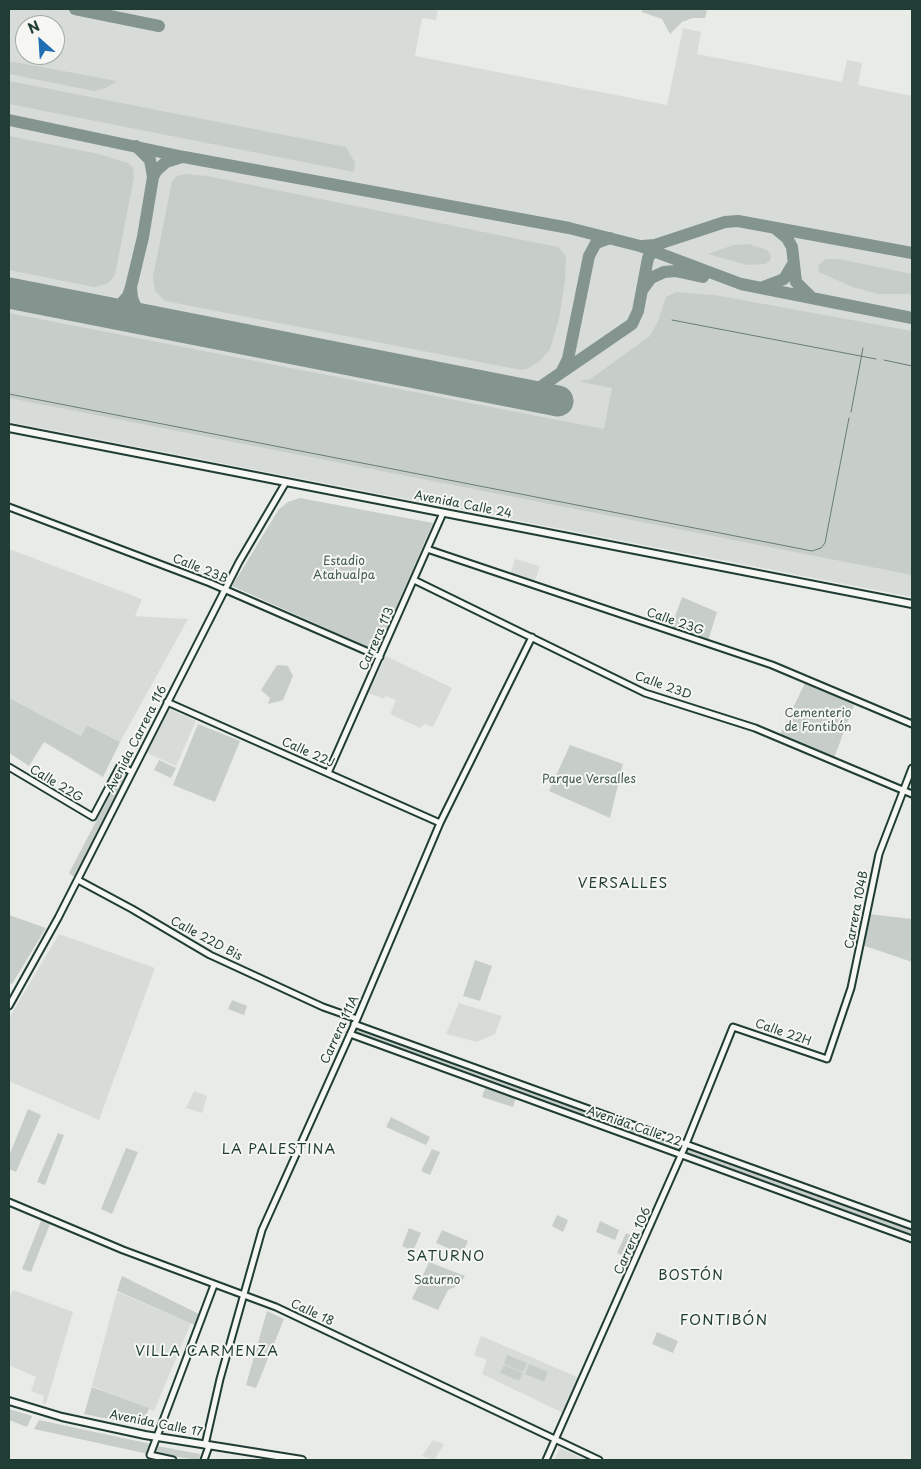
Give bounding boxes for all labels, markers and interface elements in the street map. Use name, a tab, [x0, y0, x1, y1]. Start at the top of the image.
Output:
north arrow	[15, 15, 65, 65]
text: N	[24, 15, 43, 39]
street label: Avenida Calle 24	[413, 488, 513, 522]
street label: Calle 23B	[170, 551, 230, 587]
park label: Estadio Atahualpa	[313, 555, 375, 583]
street label: Carrera 113	[357, 605, 397, 673]
street label: Calle 23G	[645, 606, 705, 638]
street label: Calle 23D	[633, 669, 693, 703]
street label: Avenida Carrera 116	[104, 683, 170, 795]
park label: Cementerio de Fontibón	[784, 707, 852, 735]
street label: Calle 22J	[279, 735, 337, 771]
street label: Calle 22G	[27, 763, 85, 805]
park label: Parque Versalles	[542, 773, 636, 787]
street label: Carrera 104B	[842, 870, 872, 950]
district label: VERSALLES	[577, 876, 669, 892]
street label: Calle 22D Bis	[168, 914, 244, 964]
street label: Carrera 111A	[318, 994, 362, 1066]
street label: Calle 22H	[753, 1017, 813, 1049]
street label: Avenida Calle 22	[585, 1104, 683, 1150]
district label: LA PALESTINA	[221, 1142, 337, 1158]
street label: Carrera 106	[612, 1205, 654, 1277]
district label: SATURNO	[406, 1249, 486, 1265]
district label: BOSTÓN	[657, 1268, 725, 1284]
park label: Saturno	[414, 1274, 460, 1288]
street label: Calle 18	[288, 1297, 336, 1329]
district label: FONTIBÓN	[679, 1312, 769, 1330]
district label: VILLA CARMENZA	[135, 1344, 279, 1360]
street label: Avenida Calle 17	[108, 1408, 204, 1440]

